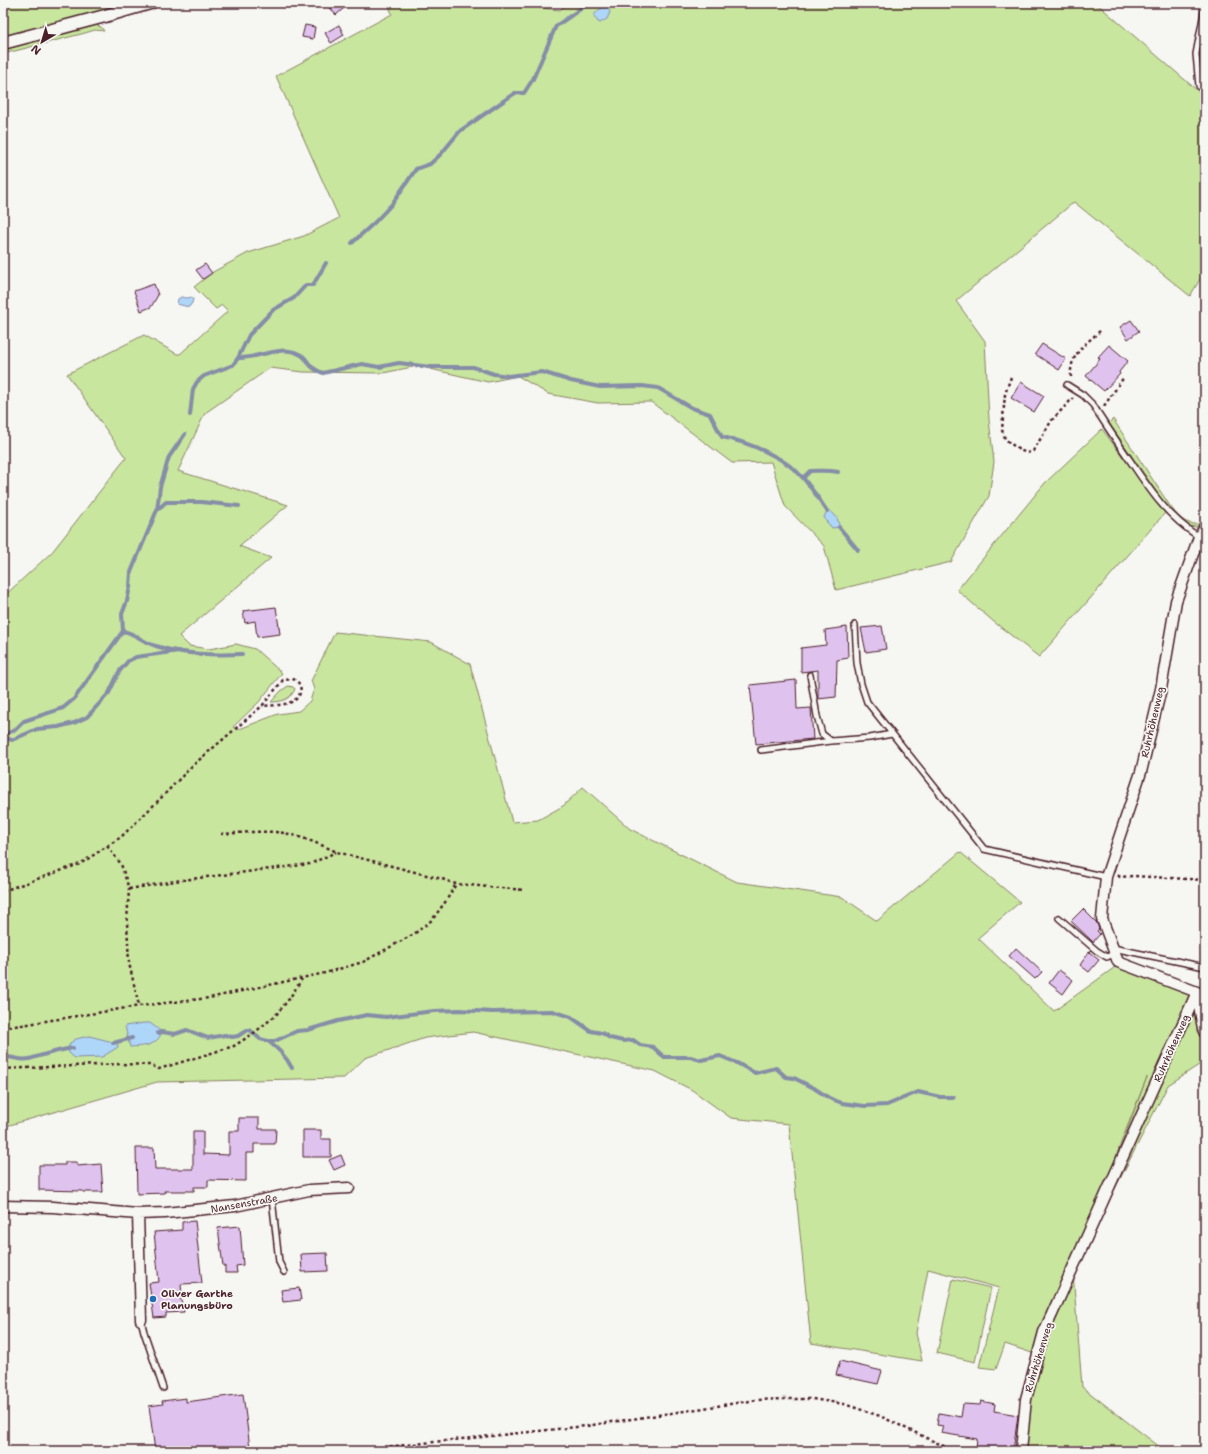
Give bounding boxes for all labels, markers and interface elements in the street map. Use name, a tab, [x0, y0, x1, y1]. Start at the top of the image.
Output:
north arrow	[22, 22, 62, 62]
text: N	[28, 41, 44, 58]
street label: Ruhrhöhenweg	[1138, 685, 1167, 759]
street label: Ruhrhöhenweg	[1151, 1012, 1192, 1084]
street label: Nansenstraße	[210, 1191, 279, 1216]
place label: Oliver Garthe Planungsbüro	[161, 1287, 233, 1312]
marker: Oliver Garthe Planungsbüro	[148, 1294, 158, 1304]
street label: Ruhrhöhenweg	[1022, 1320, 1055, 1394]

